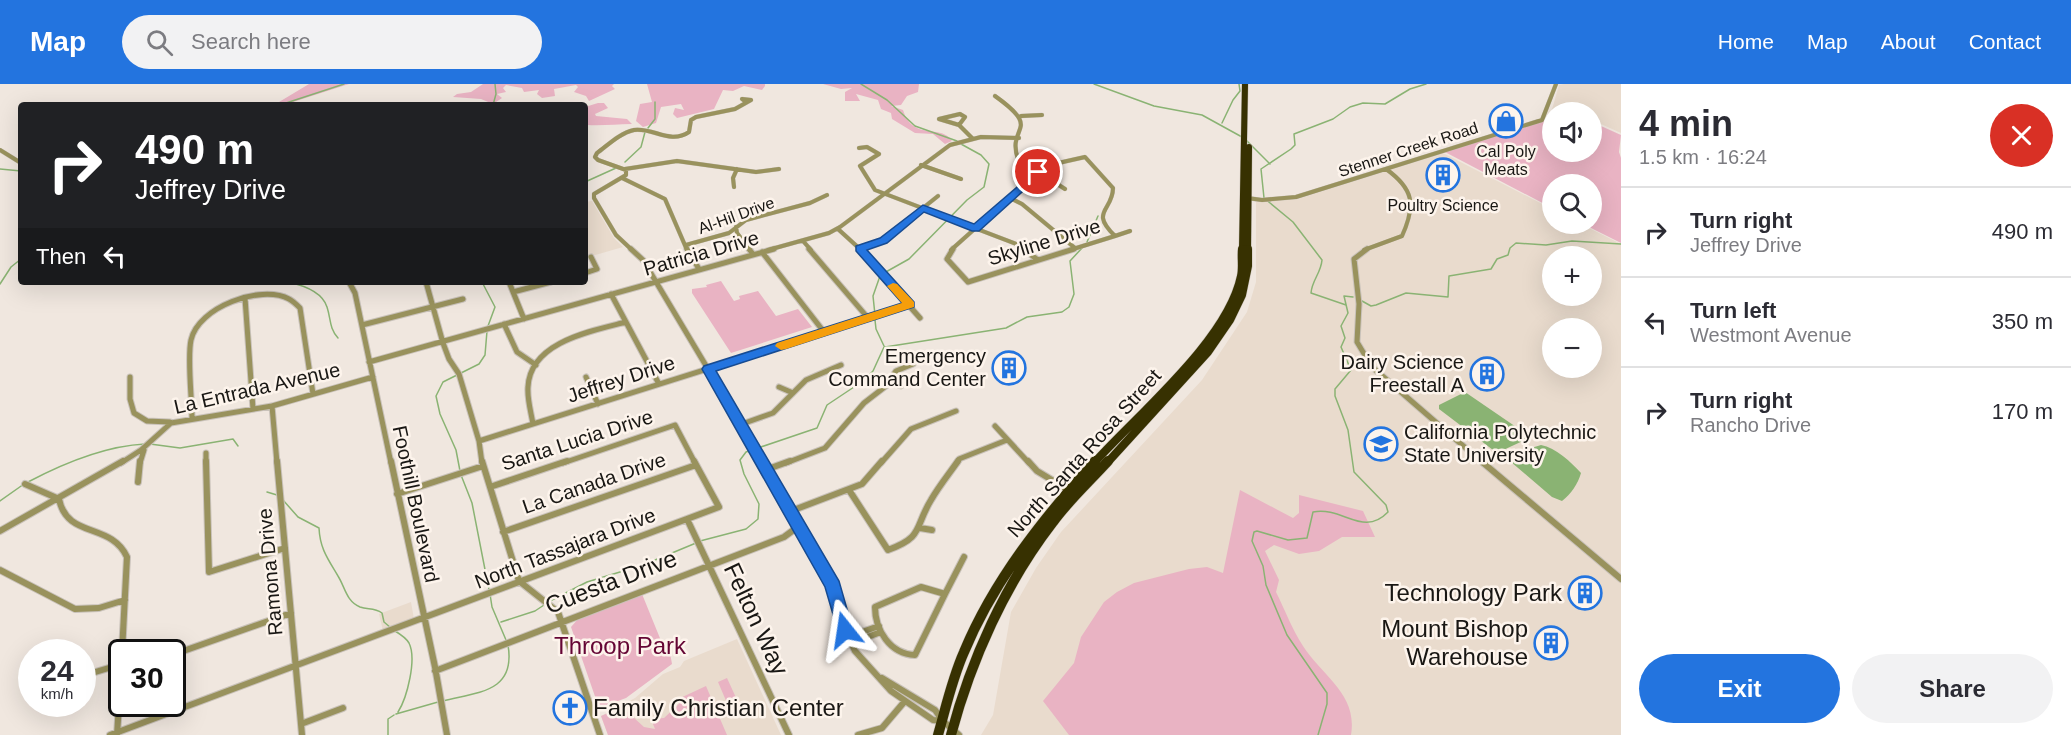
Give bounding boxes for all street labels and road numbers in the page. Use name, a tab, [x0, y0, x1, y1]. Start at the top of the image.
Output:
street label: Stenner Creek Road	[1336, 119, 1480, 180]
street label: Al-Hil Drive	[696, 194, 777, 237]
street label: Skyline Drive	[985, 214, 1103, 270]
street label: Patricia Drive	[641, 226, 761, 280]
street label: Jeffrey Drive	[564, 351, 678, 407]
street label: La Entrada Avenue	[172, 358, 342, 418]
street label: North Santa Rosa Street	[1003, 364, 1165, 541]
street label: Santa Lucia Drive	[499, 405, 655, 475]
street label: Foothill Boulevard	[389, 423, 443, 585]
street label: La Canada Drive	[519, 448, 669, 518]
street label: North Tassajara Drive	[471, 503, 659, 593]
street label: Ramona Drive	[253, 507, 287, 637]
street label: Cuesta Drive	[541, 544, 680, 619]
street label: Felton Way	[719, 558, 794, 679]

